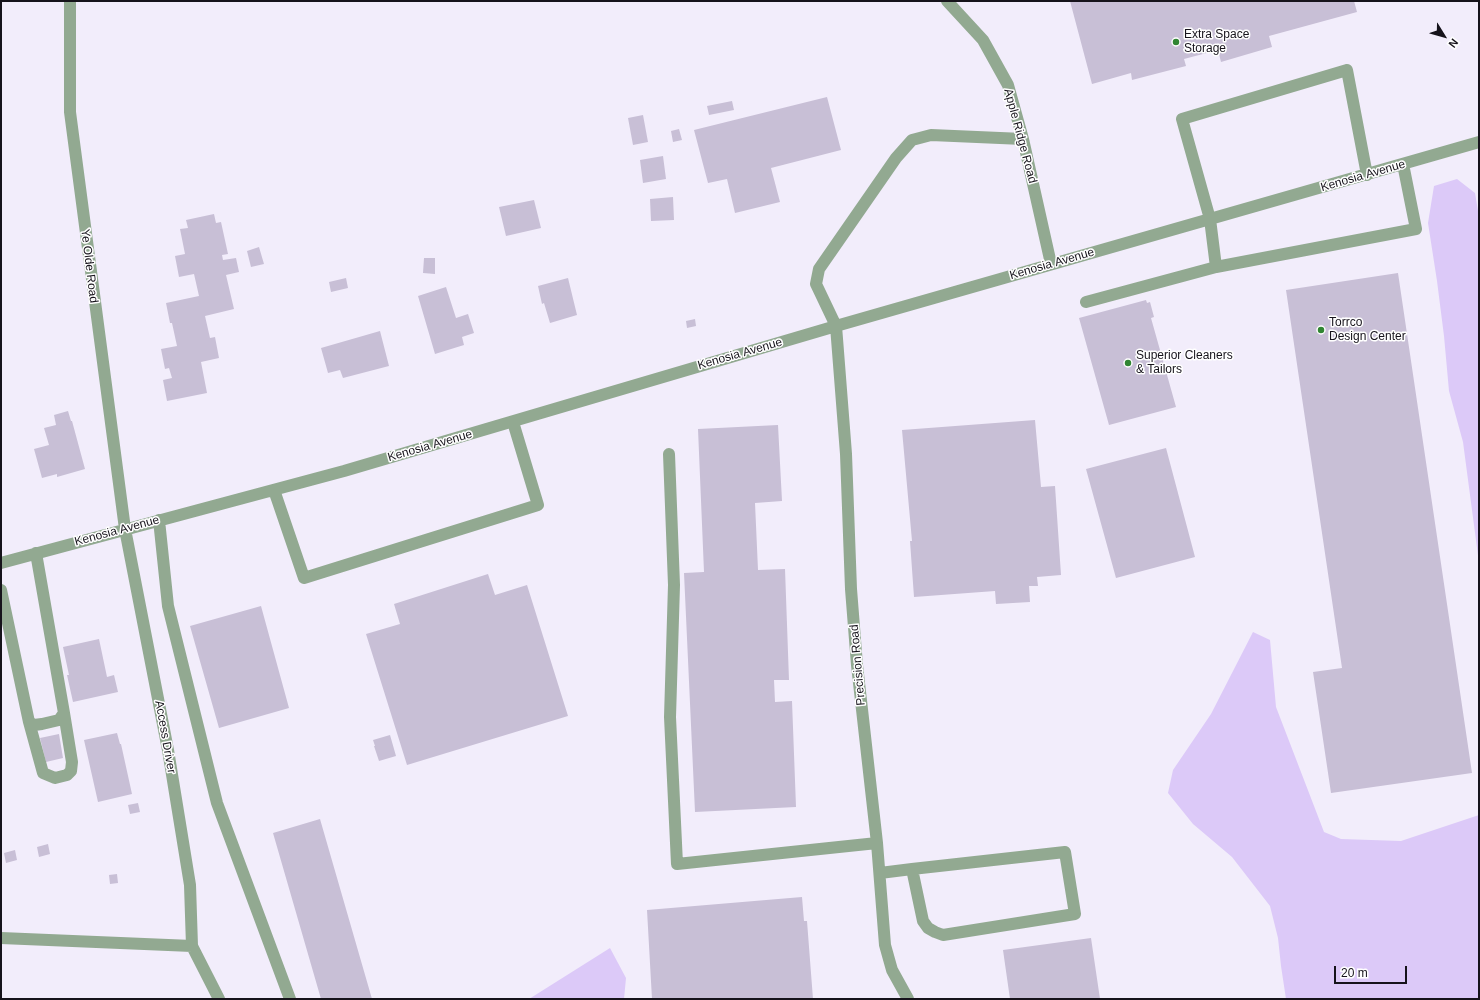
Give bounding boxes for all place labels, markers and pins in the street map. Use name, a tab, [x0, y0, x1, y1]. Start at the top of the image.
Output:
place label: Extra Space Storage	[1184, 28, 1249, 56]
marker: Extra Space Storage	[1171, 37, 1181, 47]
place label: Torrco Design Center	[1329, 316, 1406, 344]
marker: Torrco Design Center	[1316, 325, 1326, 335]
place label: Superior Cleaners & Tailors	[1136, 349, 1233, 377]
marker: Superior Cleaners & Tailors	[1123, 358, 1133, 368]

